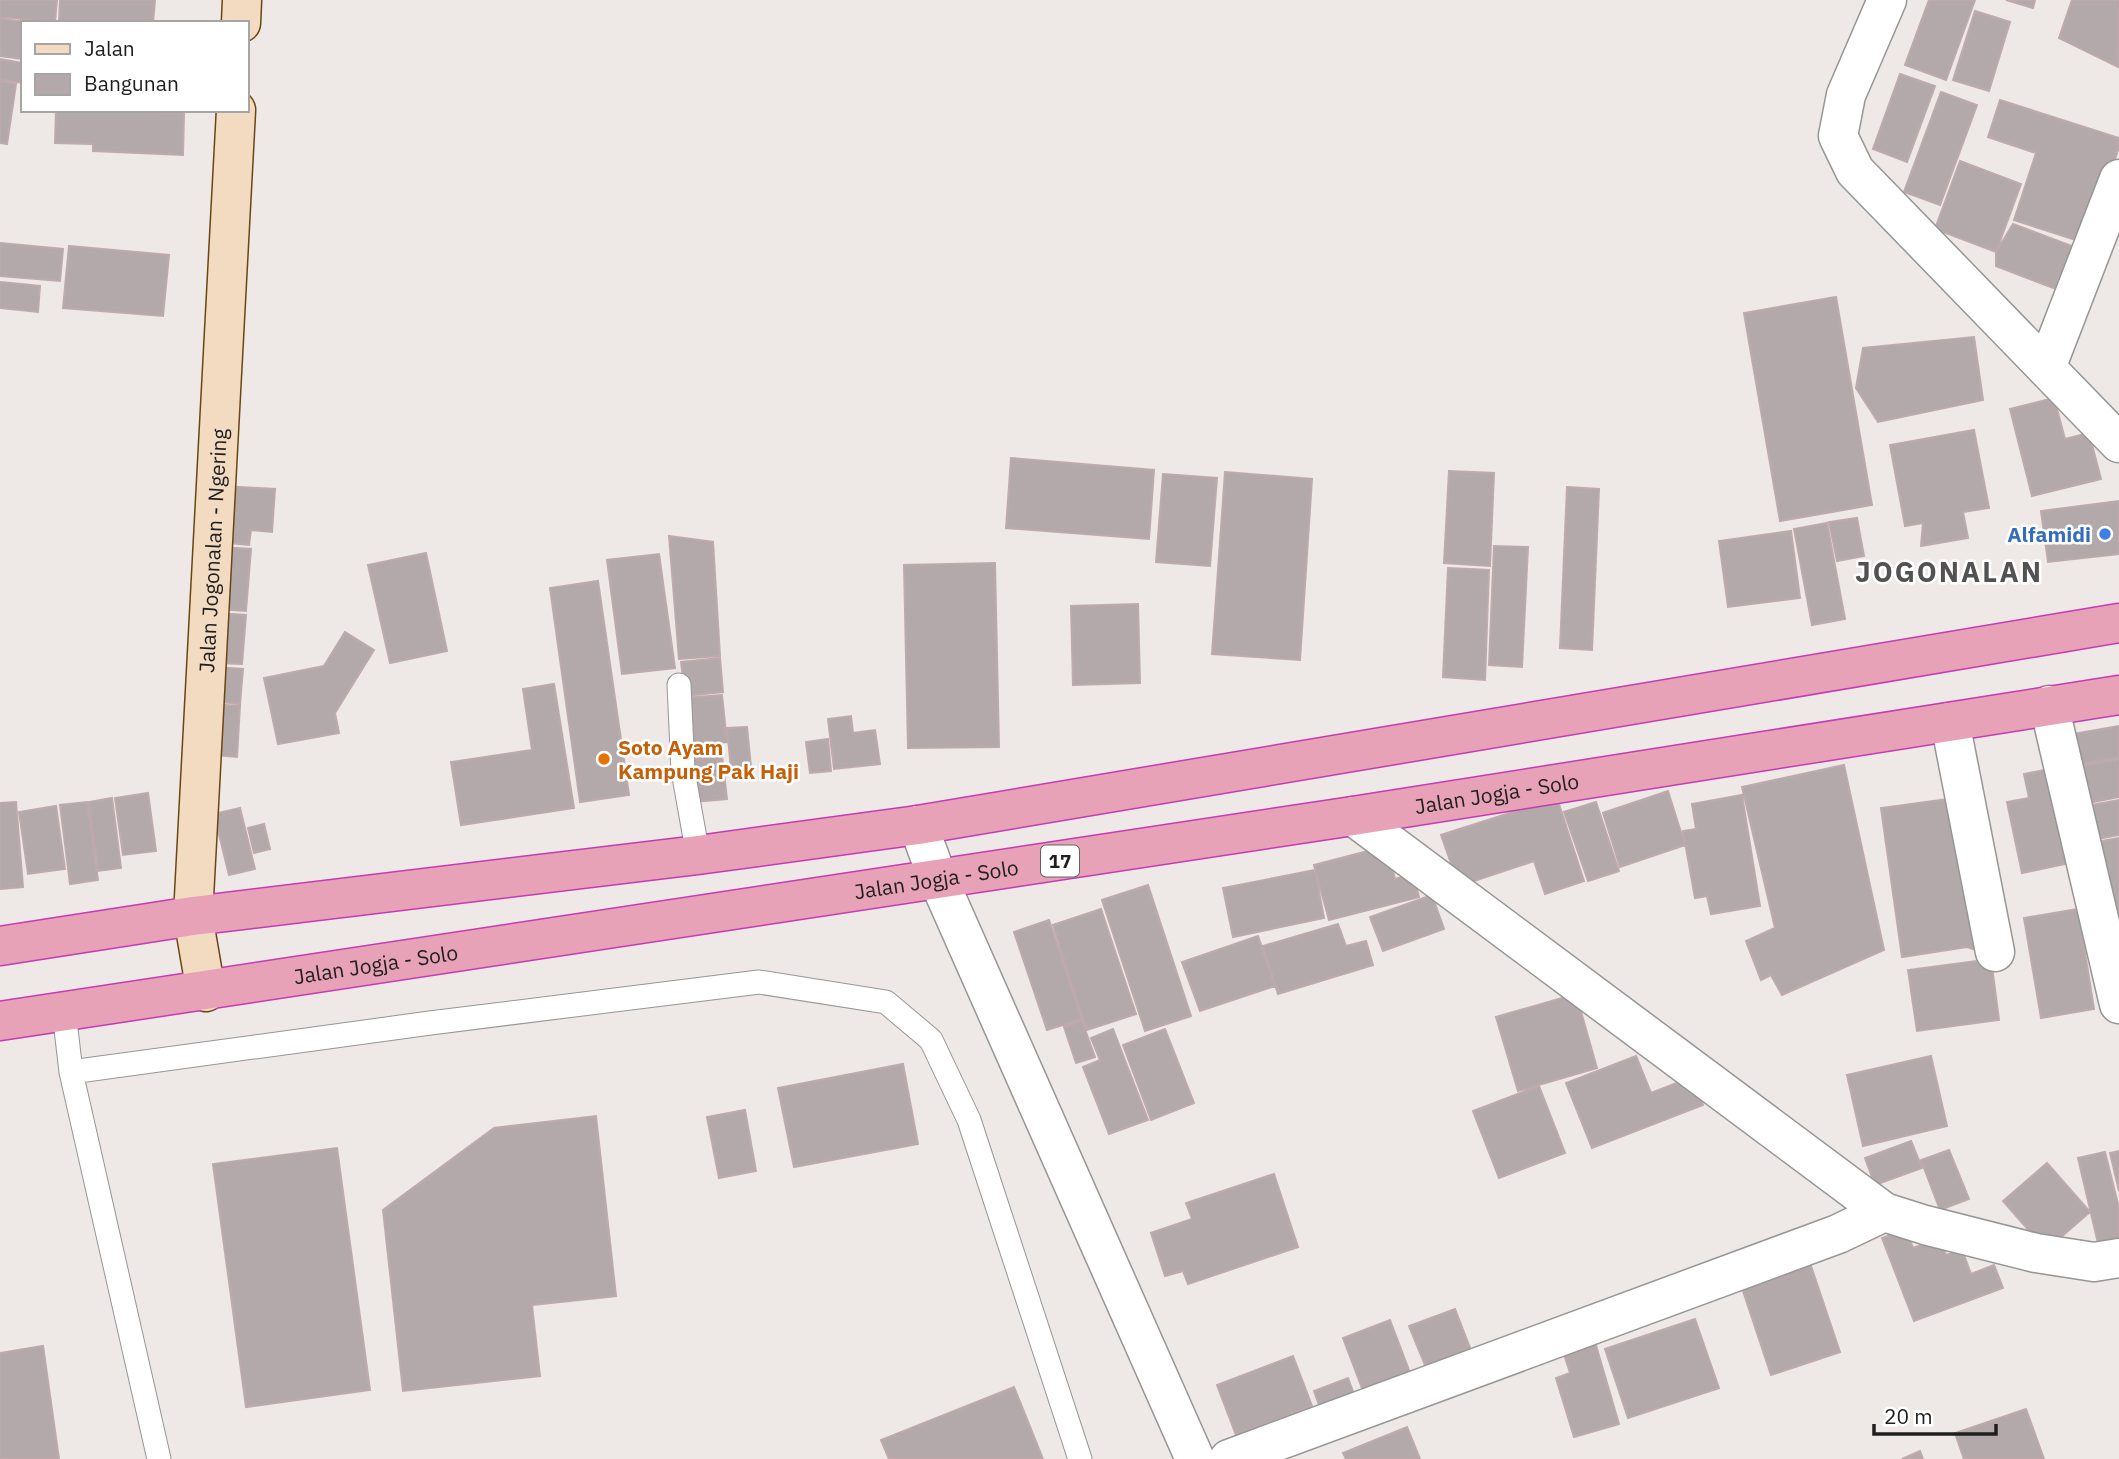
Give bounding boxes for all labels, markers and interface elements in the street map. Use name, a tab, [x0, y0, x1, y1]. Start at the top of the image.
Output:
legend	[21, 21, 248, 112]
text: Jalan	[84, 34, 135, 62]
text: Bangunan	[84, 69, 179, 97]
street label: Jalan Jogonalan - Ngering	[192, 428, 233, 674]
place label: Alfamidi	[2007, 520, 2091, 548]
marker: Alfamidi	[2097, 526, 2113, 542]
district label: JOGONALAN	[1855, 553, 2043, 590]
place label: Soto Ayam Kampung Pak Haji	[618, 733, 799, 785]
marker: Soto Ayam Kampung Pak Haji	[596, 751, 612, 767]
street label: Jalan Jogja - Solo	[1413, 767, 1581, 820]
road number: 17	[1041, 846, 1079, 876]
street label: Jalan Jogja - Solo	[852, 853, 1020, 905]
street label: Jalan Jogja - Solo	[292, 938, 460, 990]
scale bar	[1874, 1392, 1996, 1436]
text: 20 m	[1884, 1402, 1933, 1430]

